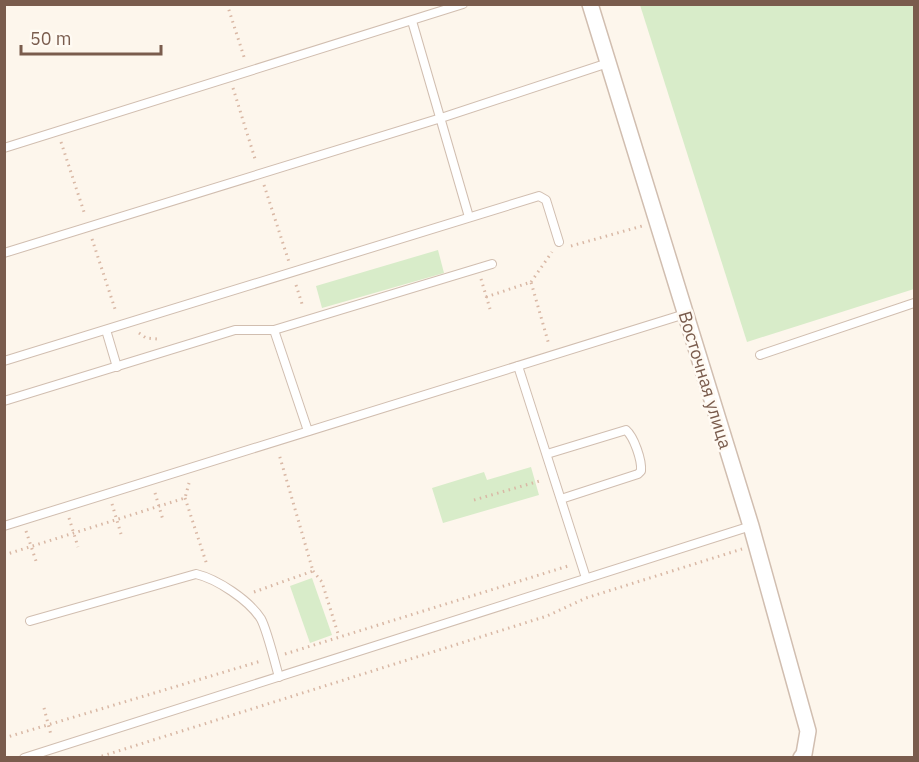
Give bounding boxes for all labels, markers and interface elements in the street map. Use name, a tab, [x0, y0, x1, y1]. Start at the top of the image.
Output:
scale bar	[21, 18, 160, 56]
text: 50 m	[30, 27, 72, 50]
street label: Восточная улица	[674, 308, 737, 452]

